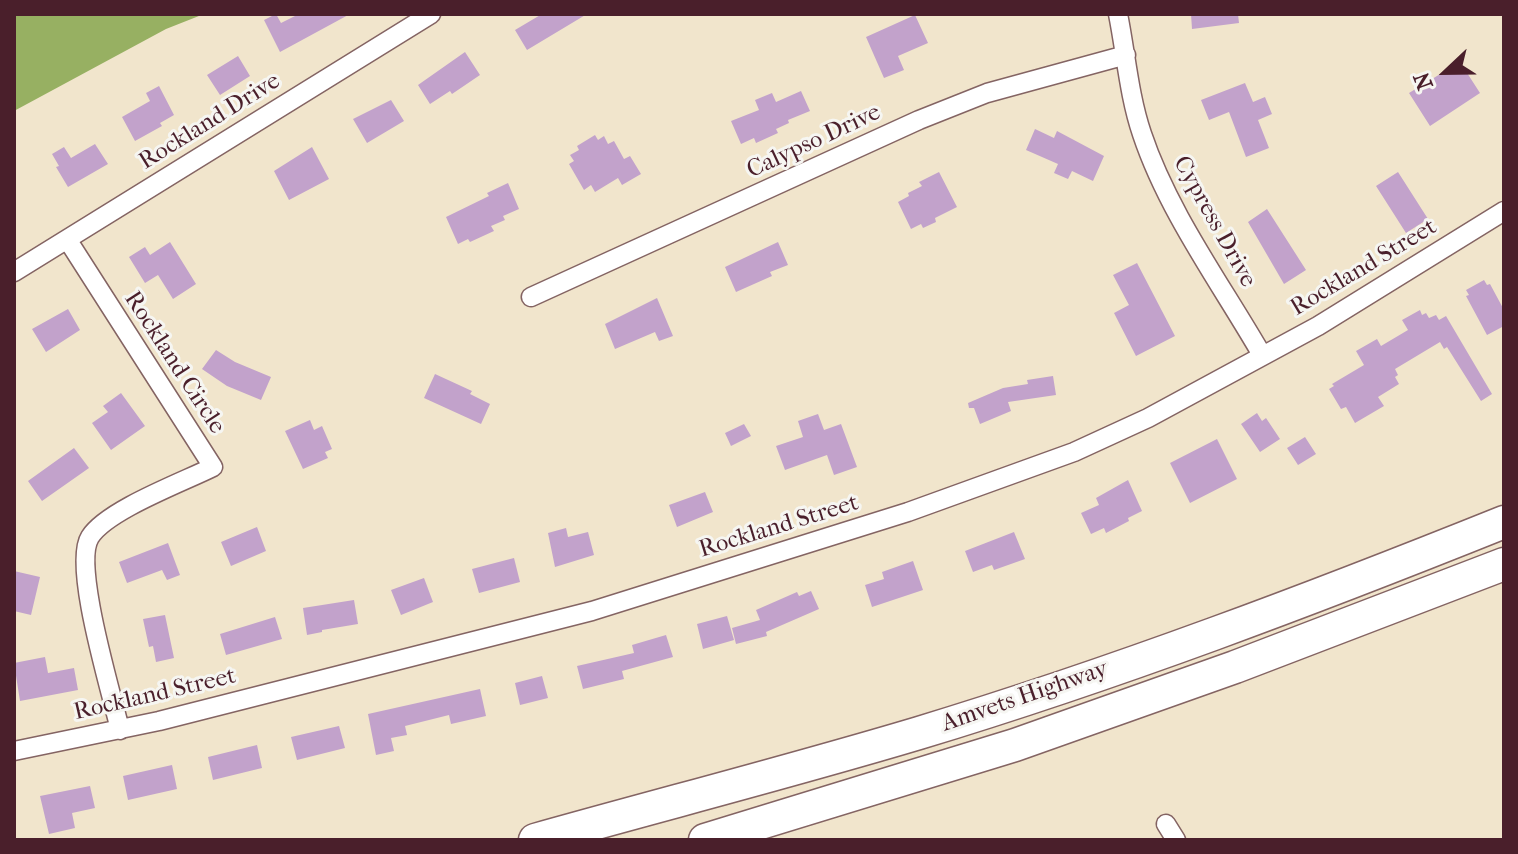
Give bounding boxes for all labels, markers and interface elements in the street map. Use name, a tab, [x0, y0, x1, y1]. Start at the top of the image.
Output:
north arrow	[1406, 32, 1486, 112]
street label: Rockland Drive	[134, 67, 286, 177]
text: N	[1409, 68, 1439, 94]
street label: Calypso Drive	[743, 99, 885, 185]
street label: Cypress Drive	[1166, 152, 1262, 292]
street label: Rockland Street	[1286, 213, 1442, 323]
street label: Rockland Circle	[117, 286, 231, 440]
street label: Rockland Street	[696, 489, 862, 565]
street label: Amvets Highway	[938, 655, 1112, 739]
street label: Rockland Street	[71, 662, 239, 728]

